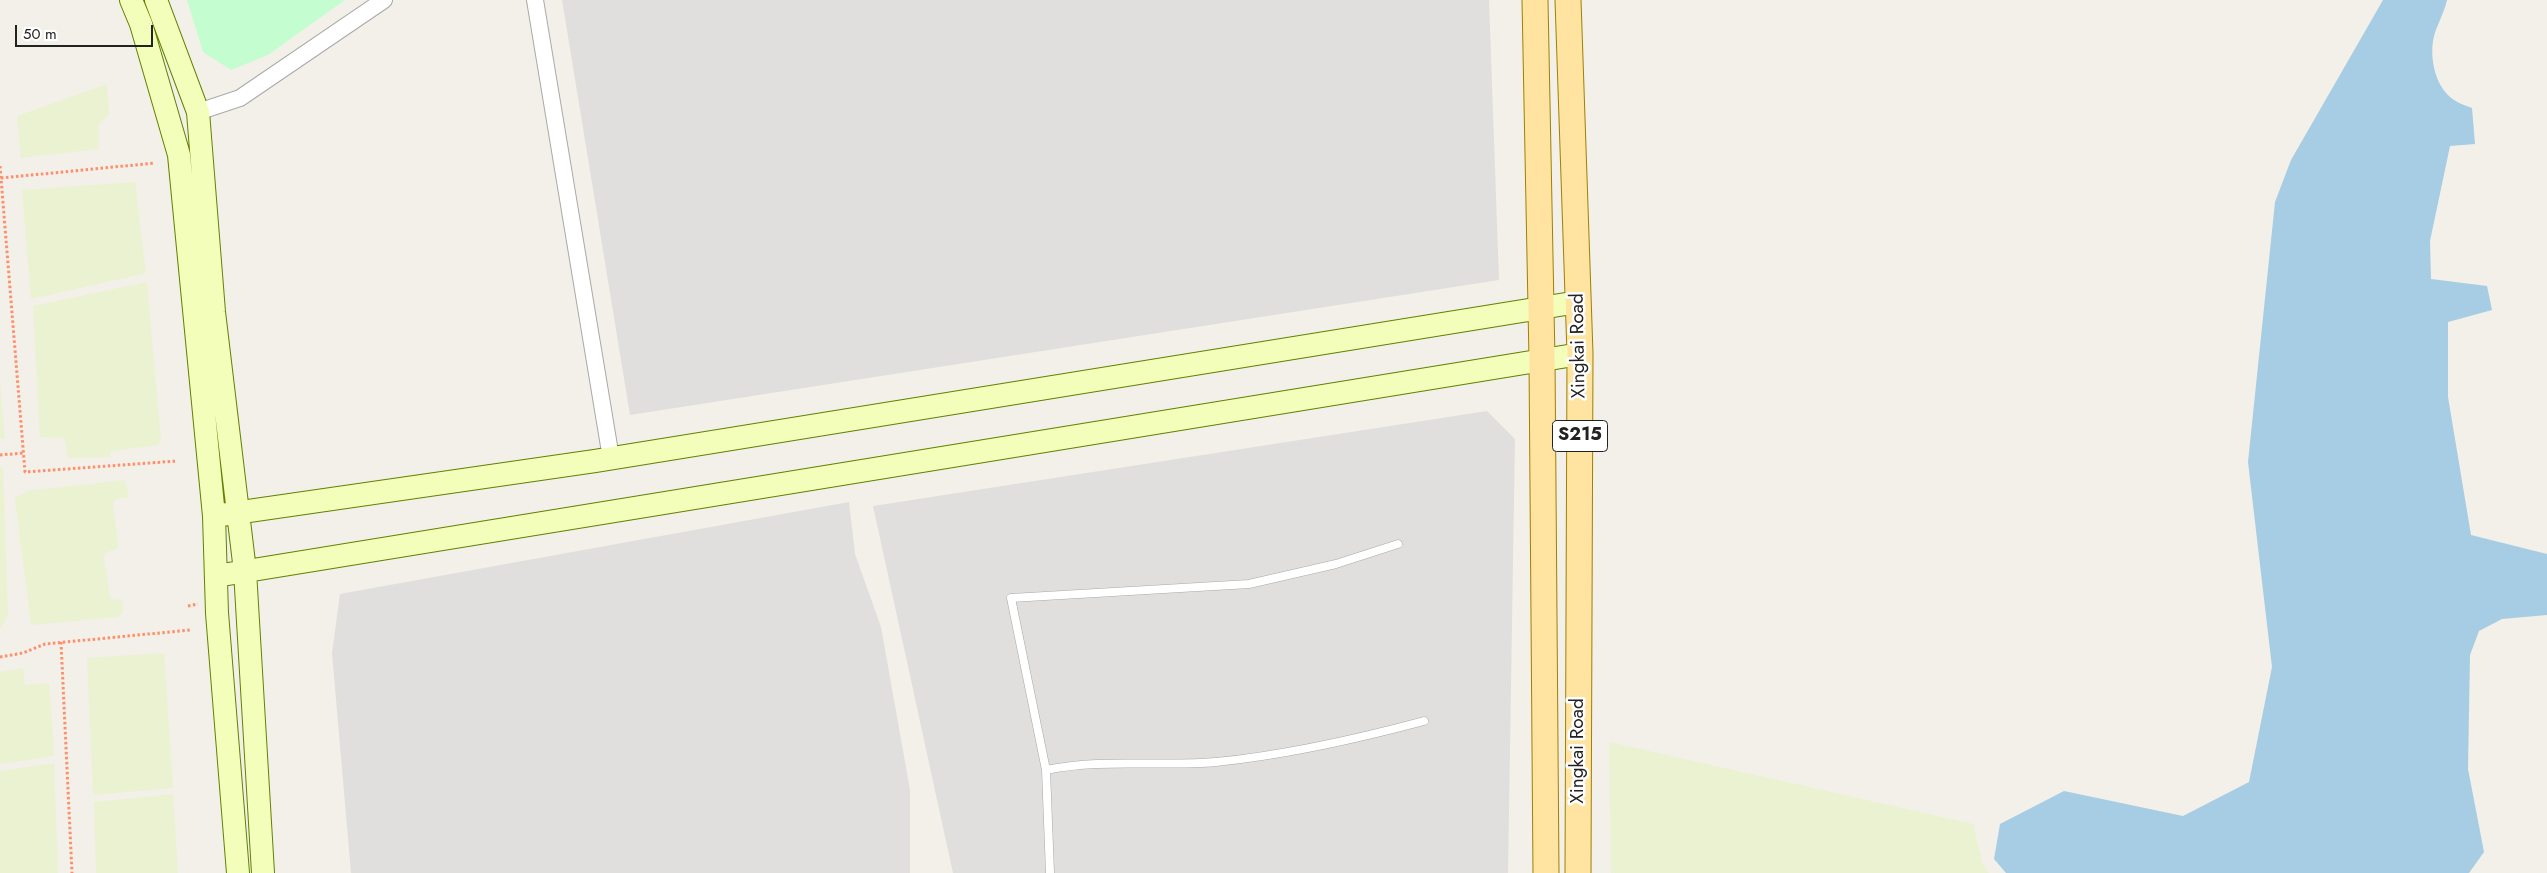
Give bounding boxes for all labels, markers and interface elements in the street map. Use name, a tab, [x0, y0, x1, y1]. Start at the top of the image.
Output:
scale bar	[18, 15, 155, 47]
text: 50 m	[23, 23, 57, 45]
street label: Xingkai Road	[1567, 293, 1591, 399]
road number: S215	[1552, 421, 1608, 452]
street label: Xingkai Road	[1567, 698, 1589, 804]

